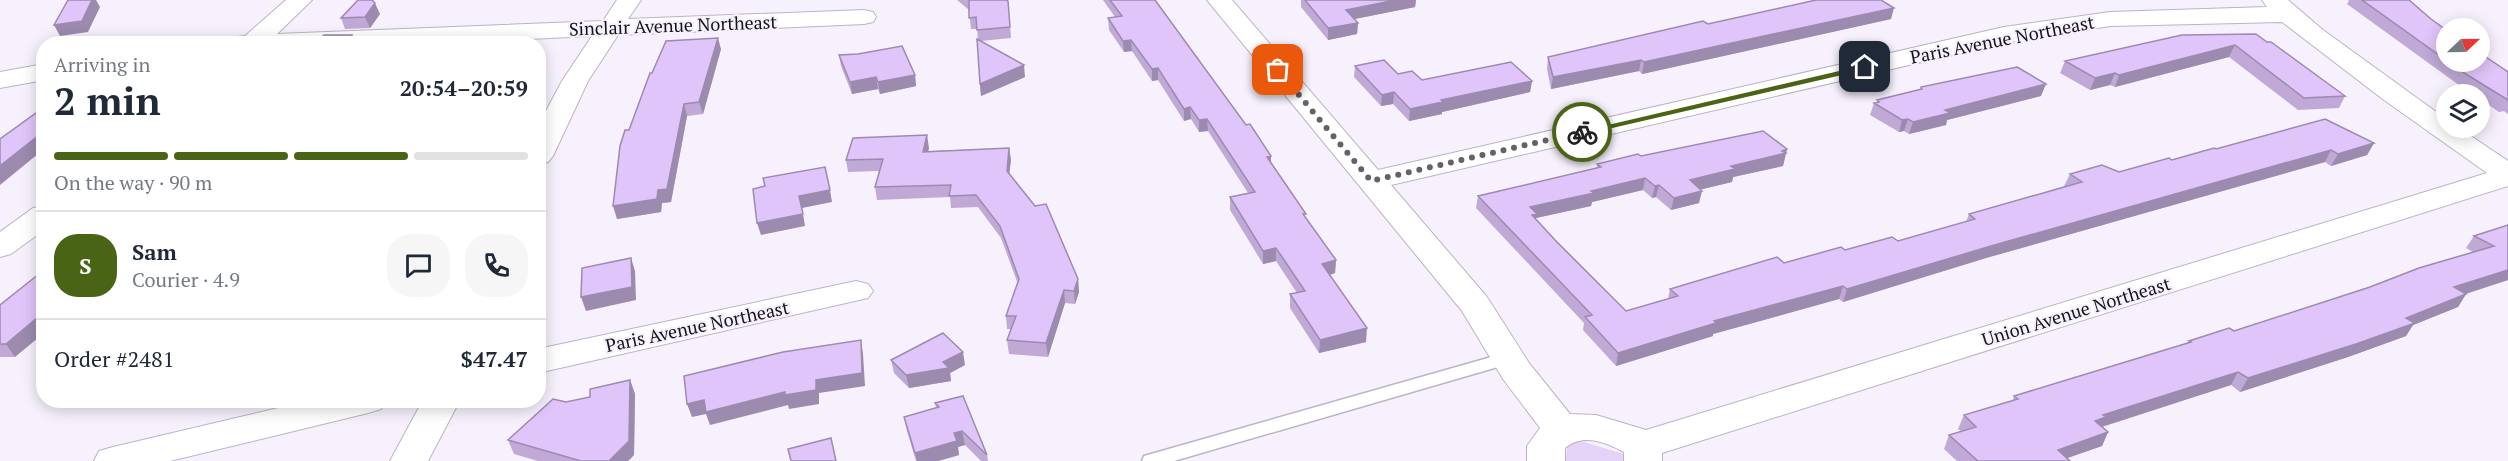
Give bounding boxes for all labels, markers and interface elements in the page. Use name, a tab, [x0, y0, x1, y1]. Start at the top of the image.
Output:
street label: Sinclair Avenue Northeast	[569, 9, 778, 41]
street label: Paris Avenue Northeast	[1908, 9, 2096, 69]
north arrow	[2436, 18, 2490, 72]
map controls	[2436, 18, 2490, 138]
pin	[1839, 41, 1890, 92]
pin	[1252, 44, 1303, 95]
icon: home	[1848, 50, 1881, 83]
text: Arriving in	[54, 51, 150, 78]
icon: bag	[1261, 53, 1294, 86]
text: 20:54–20:59	[400, 73, 528, 102]
text: 2 min	[54, 74, 161, 126]
button: layers	[2436, 84, 2490, 138]
courier	[1552, 102, 1612, 162]
icon: bike	[1566, 116, 1599, 149]
text: On the way · 90 m	[54, 169, 212, 196]
button: chat	[387, 234, 450, 297]
button: phone	[465, 234, 528, 297]
text: Sam	[132, 237, 177, 266]
text: S	[79, 251, 92, 280]
text: Courier · 4.9	[132, 266, 240, 293]
street label: Union Avenue Northeast	[1979, 271, 2174, 351]
street label: Paris Avenue Northeast	[603, 295, 791, 357]
text: Order #2481	[54, 344, 174, 373]
text: $47.47	[461, 344, 528, 373]

